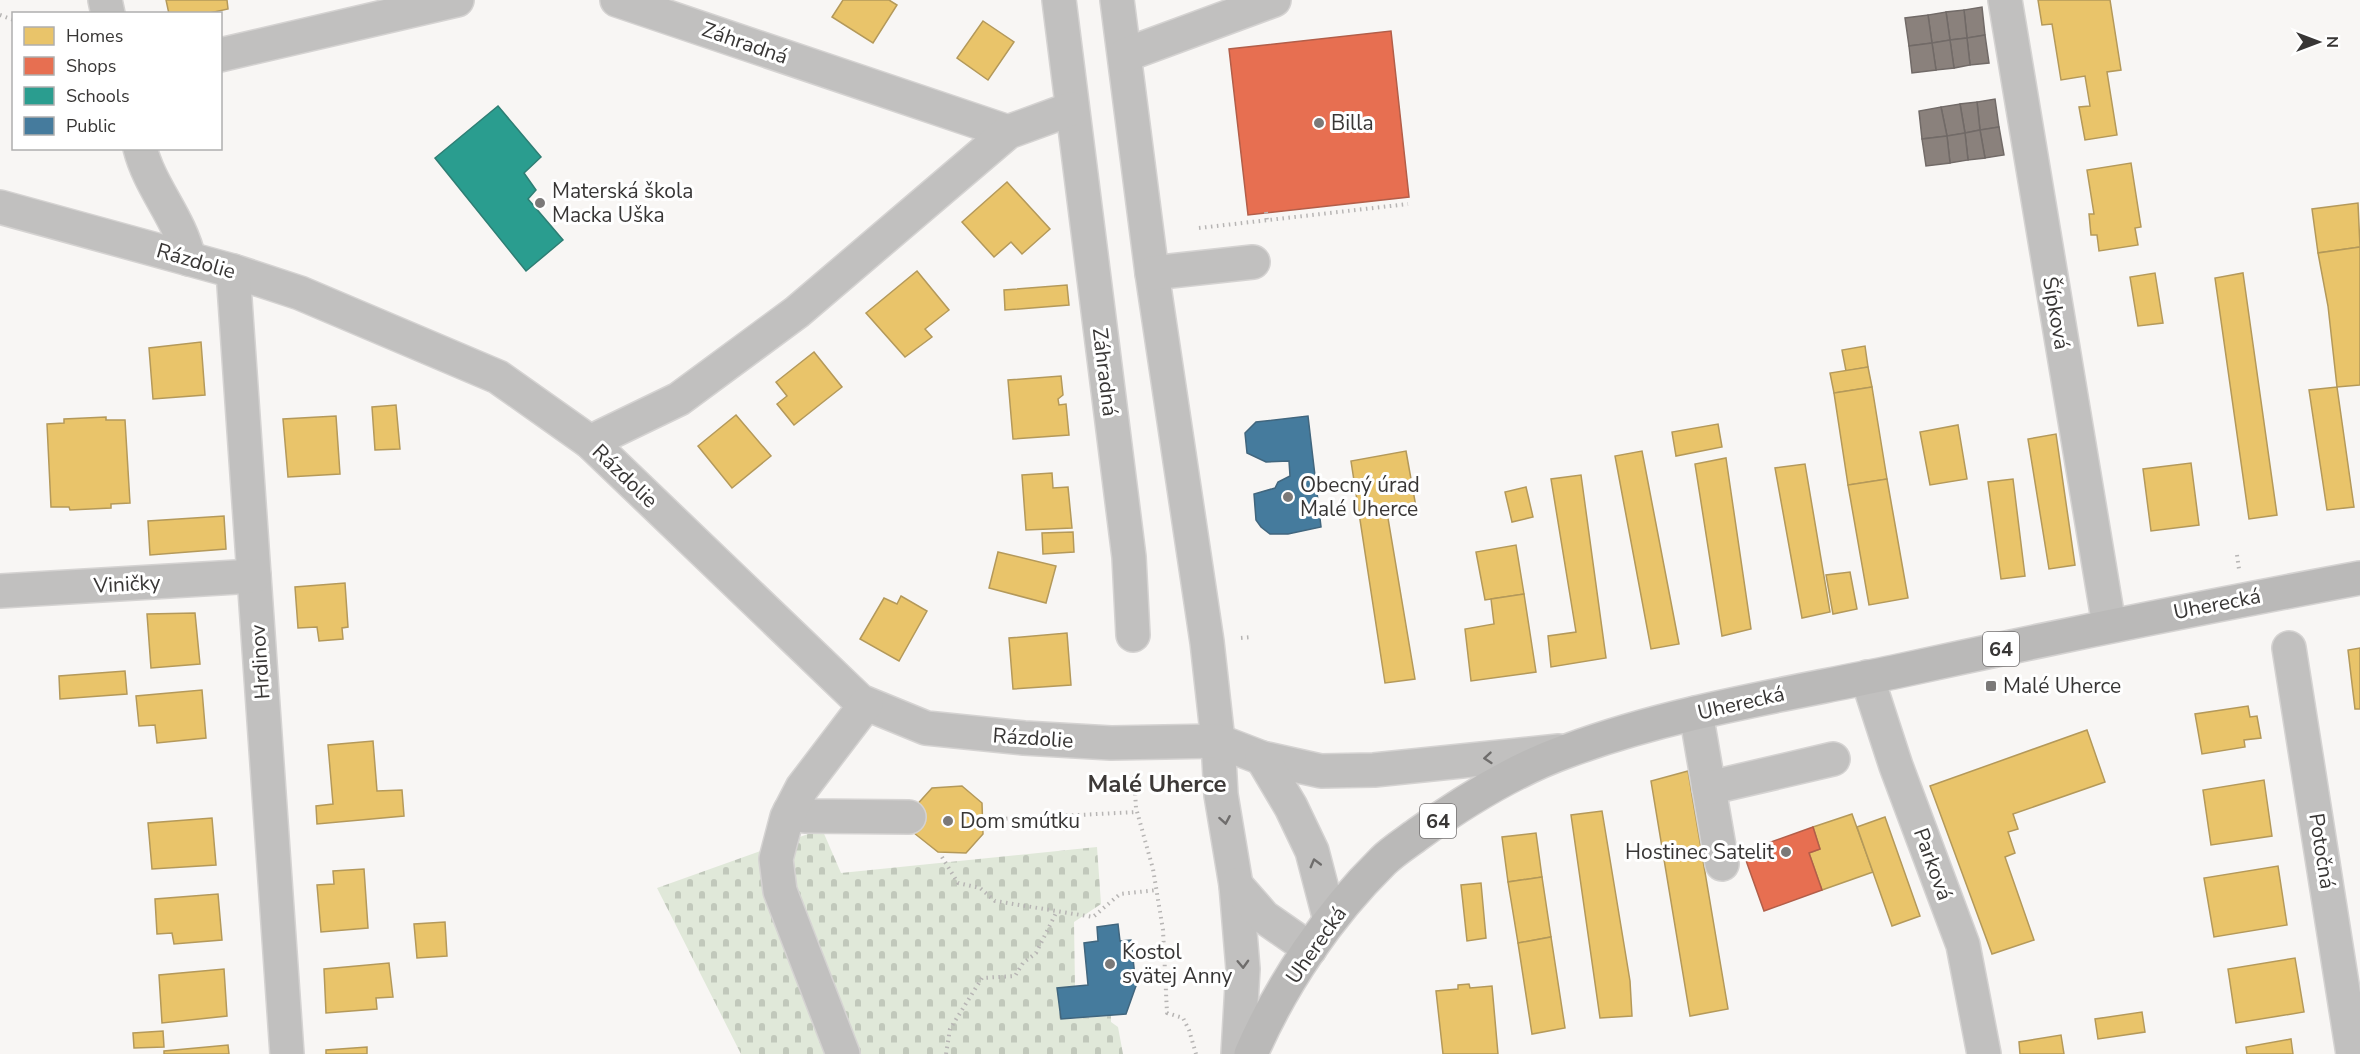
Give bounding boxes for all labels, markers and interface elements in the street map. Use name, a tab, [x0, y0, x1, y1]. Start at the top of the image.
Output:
legend	[12, 12, 222, 150]
north arrow	[2288, 12, 2348, 72]
street label: Záhradná	[698, 15, 792, 71]
text: Homes	[66, 24, 123, 48]
text: N	[2321, 36, 2343, 48]
text: Shops	[66, 54, 116, 78]
text: Schools	[66, 84, 130, 108]
place label: Billa	[1331, 109, 1374, 137]
text: Public	[66, 114, 116, 138]
marker: Billa	[1312, 116, 1326, 130]
place label: Materská škola Macka Uška	[552, 177, 693, 229]
marker: Materská škola Macka Uška	[533, 196, 547, 210]
street label: Rázdolie	[153, 236, 239, 286]
street label: Šípková	[2036, 274, 2076, 352]
street label: Záhradná	[1086, 326, 1124, 418]
street label: Rázdolie	[586, 438, 664, 514]
place label: Obecný úrad Malé Uherce	[1300, 471, 1420, 523]
marker: Obecný úrad Malé Uherce	[1281, 490, 1295, 504]
street label: Viničky	[92, 568, 161, 600]
street label: Uherecká	[2171, 582, 2263, 626]
street label: Hrdinov	[243, 624, 277, 700]
road number: 64	[1983, 632, 2019, 666]
place label: Malé Uherce	[2003, 672, 2121, 700]
street label: Uherecká	[1695, 679, 1787, 727]
marker: Malé Uherce	[1984, 679, 1998, 693]
street label: Rázdolie	[992, 721, 1074, 755]
one-way arrow	[1483, 751, 1493, 764]
district label: Malé Uherce	[1087, 768, 1227, 800]
road number: 64	[1420, 804, 1456, 838]
place label: Dom smútku	[960, 807, 1080, 835]
street label: Potočná	[2302, 811, 2342, 891]
marker: Dom smútku	[941, 814, 955, 828]
one-way arrow	[1218, 815, 1231, 825]
street label: Parková	[1907, 824, 1959, 904]
place label: Hostinec Satelit	[1625, 838, 1775, 866]
marker: Hostinec Satelit	[1779, 845, 1793, 859]
one-way arrow	[1310, 859, 1322, 869]
street label: Uherecká	[1279, 901, 1353, 989]
place label: Kostol svätej Anny	[1122, 938, 1232, 990]
marker: Kostol svätej Anny	[1103, 957, 1117, 971]
one-way arrow	[1236, 960, 1249, 969]

